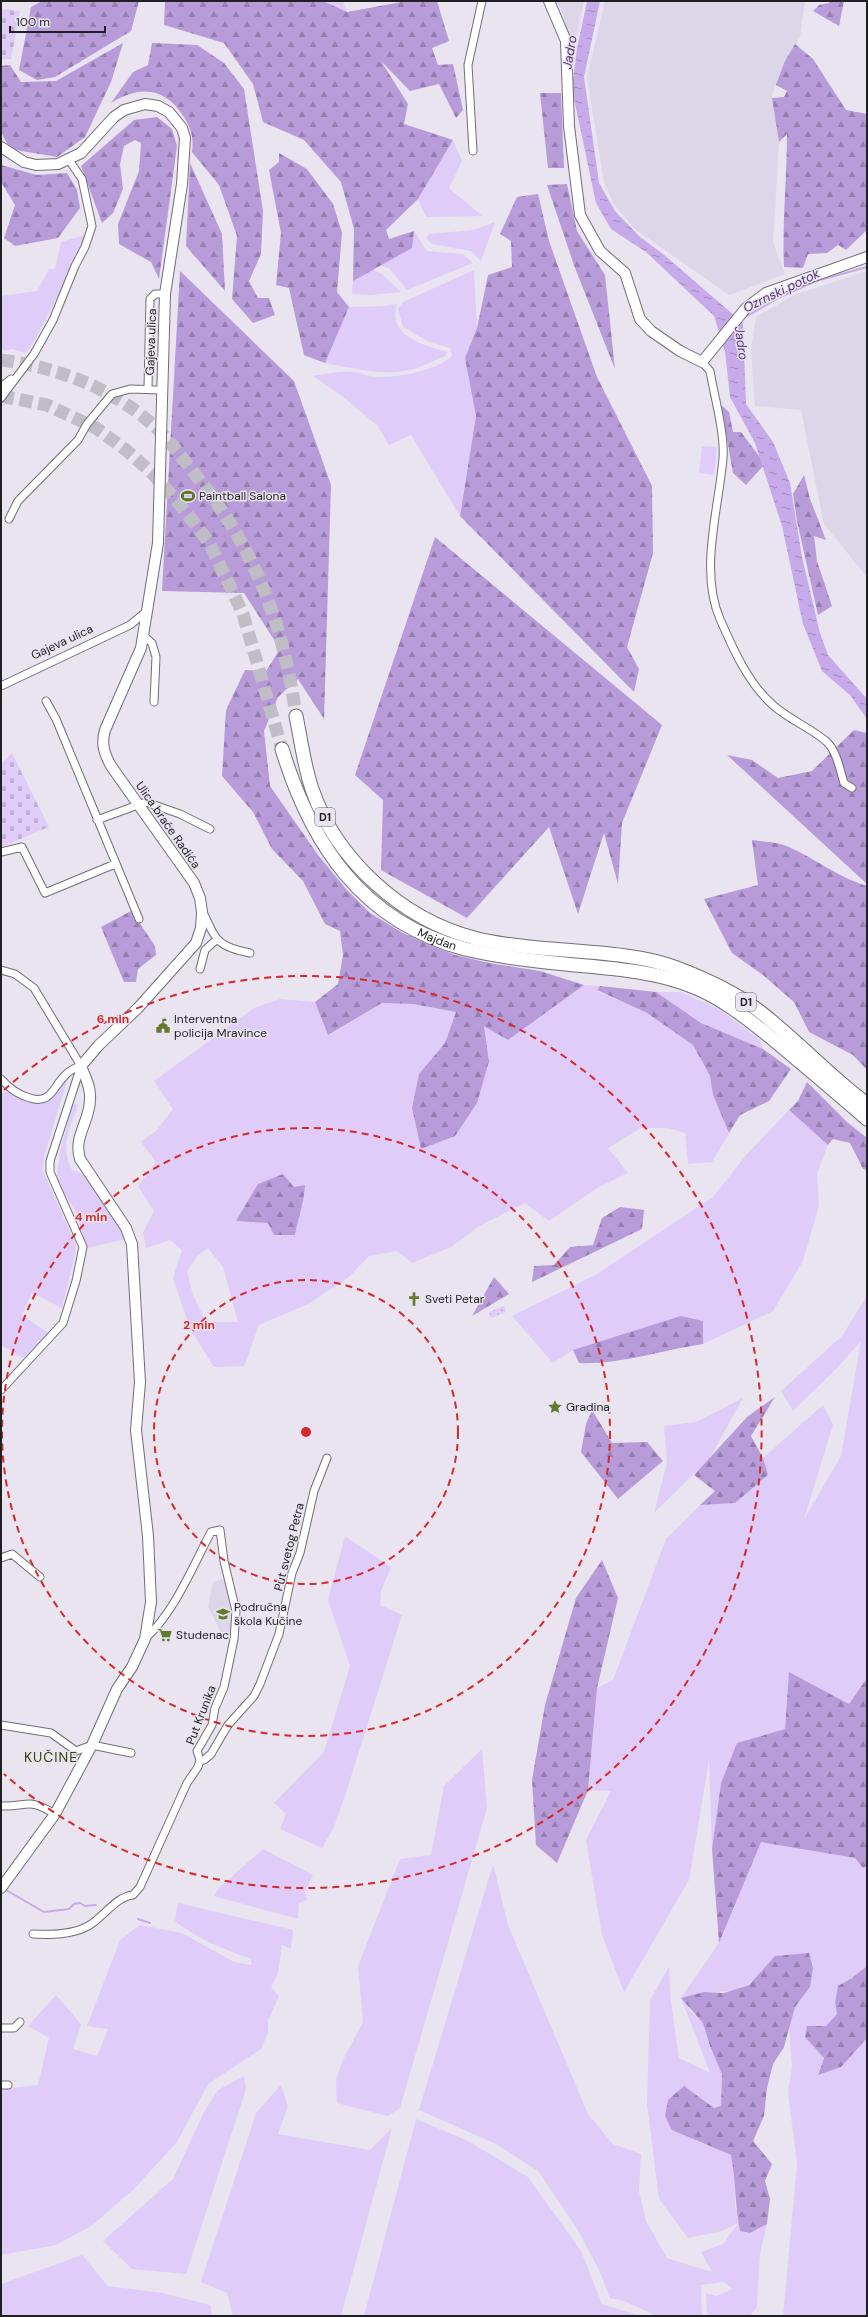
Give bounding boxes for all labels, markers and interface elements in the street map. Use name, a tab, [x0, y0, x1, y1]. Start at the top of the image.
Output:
scale bar	[10, 8, 105, 34]
text: 100 m	[16, 14, 50, 30]
water label: Jadro	[558, 34, 581, 70]
water label: Ozrnski potok	[740, 264, 823, 316]
street label: Gajeva ulica	[142, 308, 160, 376]
water label: Jadro	[731, 325, 752, 361]
sports icon: Paintball Salona	[180, 488, 196, 504]
place label: Paintball Salona	[199, 488, 286, 504]
street label: Gajeva ulica	[28, 621, 96, 663]
street label: Ulica braće Radića	[132, 778, 204, 872]
road number: D1	[315, 808, 335, 826]
street label: Majdan	[415, 924, 458, 954]
road number: D1	[736, 993, 756, 1011]
text: 6 min	[97, 1011, 129, 1027]
place label: Interventna policija Mravince	[174, 1011, 267, 1041]
public building icon: Interventna policija Mravince	[155, 1018, 171, 1034]
text: 4 min	[75, 1209, 107, 1225]
church icon: Sveti Petar	[406, 1291, 422, 1307]
place label: Sveti Petar	[425, 1291, 485, 1307]
text: 2 min	[183, 1317, 215, 1333]
place icon: Gradina	[547, 1399, 563, 1415]
place label: Gradina	[566, 1399, 610, 1415]
centre of rings	[299, 1425, 313, 1439]
street label: Put svetog Petra	[270, 1501, 308, 1593]
place label: Područna škola Kučine	[234, 1599, 302, 1629]
school or university icon: Područna škola Kučine	[215, 1606, 231, 1622]
supermarket icon: Studenac	[157, 1627, 173, 1643]
place label: Studenac	[176, 1627, 229, 1643]
street label: Put Krunika	[182, 1683, 220, 1747]
district label: KUČINE	[24, 1748, 78, 1766]

